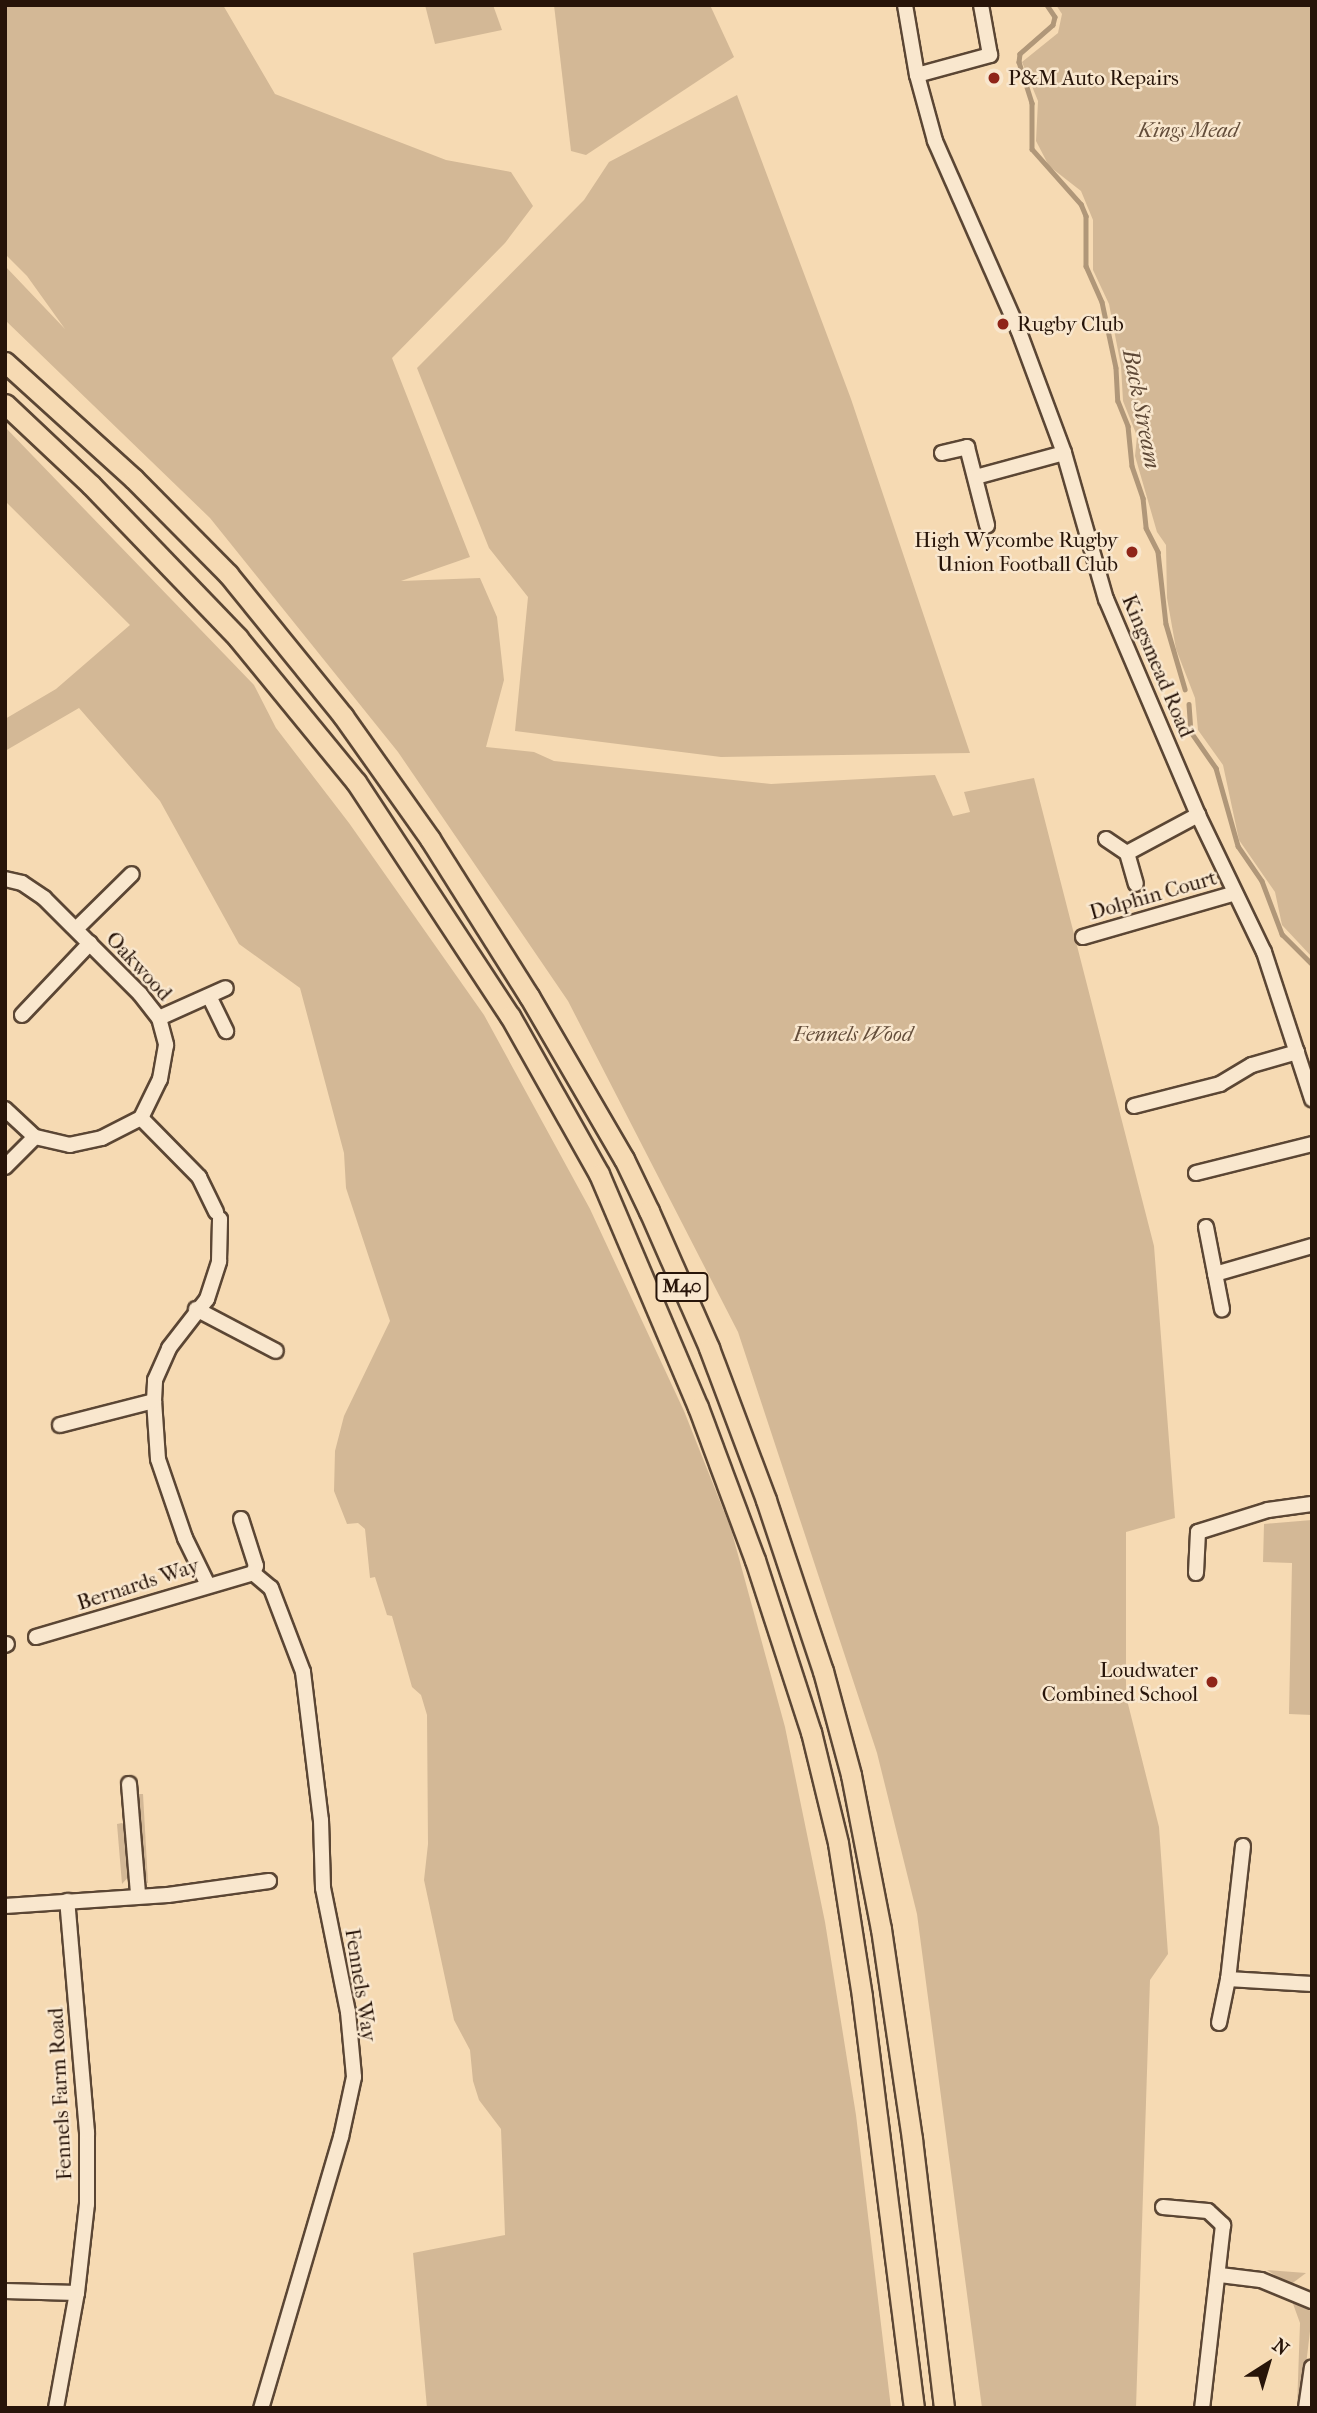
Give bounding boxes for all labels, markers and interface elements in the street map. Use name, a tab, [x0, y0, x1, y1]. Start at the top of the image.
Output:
place label: P&M Auto Repairs	[1008, 65, 1179, 91]
marker: P&M Auto Repairs	[986, 70, 1002, 86]
park label: Kings Mead	[1138, 117, 1238, 143]
place label: Rugby Club	[1017, 311, 1124, 337]
marker: Rugby Club	[995, 316, 1011, 332]
water label: Back Stream	[1116, 347, 1166, 471]
place label: High Wycombe Rugby Union Football Club	[914, 527, 1118, 577]
marker: High Wycombe Rugby Union Football Club	[1124, 544, 1140, 560]
street label: Kingsmead Road	[1117, 591, 1199, 741]
street label: Dolphin Court	[1086, 865, 1220, 925]
street label: Oakwood	[101, 926, 177, 1006]
park label: Fennels Wood	[793, 1021, 913, 1047]
road number: M40	[654, 1272, 710, 1302]
street label: Bernards Way	[74, 1552, 202, 1616]
place label: Loudwater Combined School	[1042, 1657, 1198, 1707]
marker: Loudwater Combined School	[1204, 1674, 1220, 1690]
street label: Fennels Way	[340, 1927, 382, 2043]
street label: Fennels Farm Road	[43, 2007, 77, 2181]
north arrow	[1233, 2329, 1303, 2399]
text: N	[1268, 2334, 1293, 2360]

